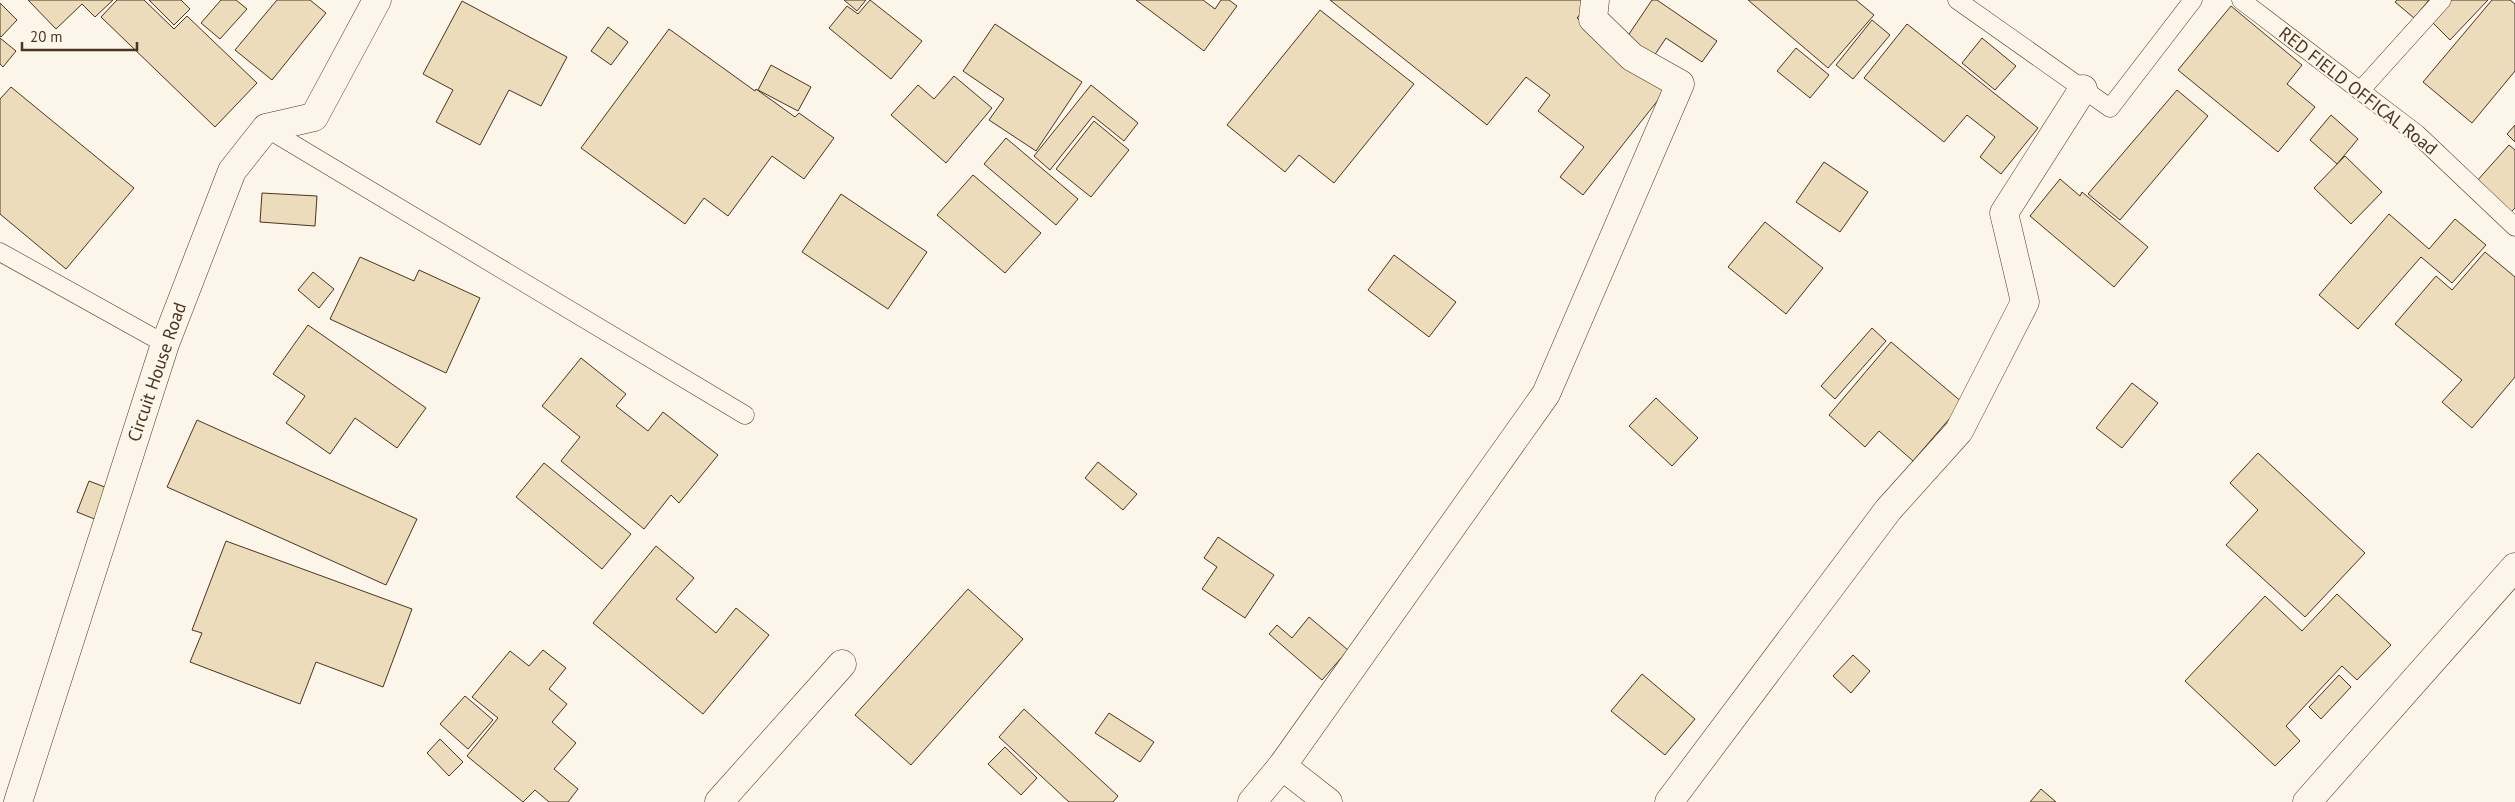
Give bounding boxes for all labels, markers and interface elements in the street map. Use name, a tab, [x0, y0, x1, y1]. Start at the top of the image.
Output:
scale bar	[22, 20, 138, 52]
street label: RED FIELD OFFICAL Road	[2274, 22, 2442, 160]
text: 20 m	[30, 27, 63, 46]
street label: Circuit House Road	[122, 299, 191, 445]

